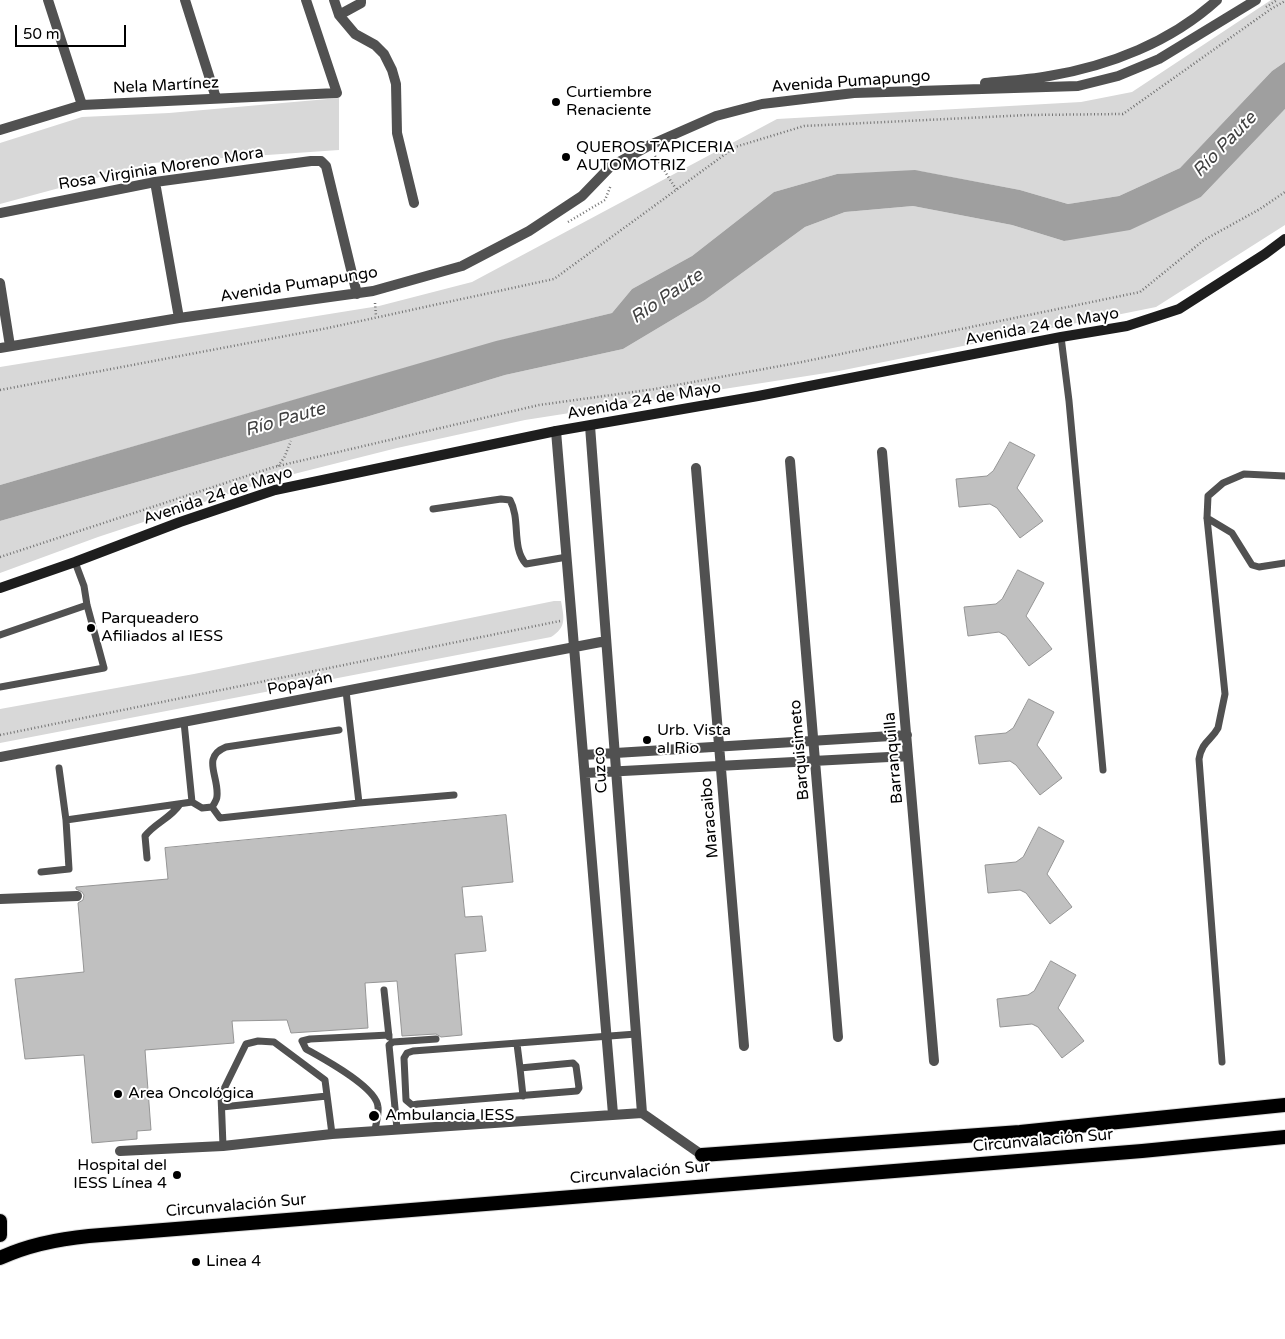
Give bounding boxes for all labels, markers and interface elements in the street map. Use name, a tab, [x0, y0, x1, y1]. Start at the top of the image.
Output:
scale bar	[18, 15, 129, 47]
text: 50 m	[23, 25, 60, 43]
street label: Avenida Pumapungo	[771, 67, 931, 97]
street label: Nela Martínez	[112, 74, 220, 98]
place label: Curtiembre Renaciente	[566, 83, 652, 121]
marker: Curtiembre Renaciente	[550, 96, 562, 108]
water label: Río Paute	[1189, 108, 1261, 182]
place label: QUEROS TAPICERIA AUTOMOTRIZ	[576, 138, 735, 176]
street label: Rosa Virginia Moreno Mora	[57, 143, 265, 195]
marker: QUEROS TAPICERIA AUTOMOTRIZ	[560, 151, 572, 163]
street label: Avenida Pumapungo	[219, 263, 379, 307]
water label: Río Paute	[627, 265, 707, 329]
street label: Avenida 24 de Mayo	[964, 304, 1120, 350]
street label: Avenida 24 de Mayo	[566, 378, 722, 424]
water label: Río Paute	[242, 398, 328, 442]
street label: Avenida 24 de Mayo	[141, 463, 295, 529]
place label: Parqueadero Afiliados al IESS	[101, 609, 223, 647]
marker: Parqueadero Afiliados al IESS	[85, 622, 97, 634]
street label: Popayán	[266, 668, 334, 700]
street label: Barquisimeto	[786, 699, 814, 801]
street label: Barranquilla	[880, 711, 908, 805]
place label: Urb. Vista al Rio	[657, 721, 731, 759]
marker: Urb. Vista al Rio	[641, 734, 653, 746]
street label: Cuzco	[590, 746, 612, 794]
street label: Maracaibo	[697, 777, 723, 859]
place label: Area Oncológica	[128, 1084, 254, 1104]
marker: Area Oncológica	[112, 1088, 124, 1100]
place label: Ambulancia IESS	[385, 1106, 514, 1126]
marker: Ambulancia IESS	[367, 1109, 381, 1123]
street label: Circunvalación Sur	[972, 1125, 1114, 1157]
place label: Hospital del IESS Línea 4	[73, 1156, 167, 1194]
street label: Circunvalación Sur	[569, 1157, 711, 1189]
marker: Hospital del IESS Línea 4	[171, 1169, 183, 1181]
street label: Circunvalación Sur	[165, 1190, 307, 1222]
place label: Linea 4	[206, 1252, 261, 1272]
marker: Linea 4	[190, 1256, 202, 1268]

